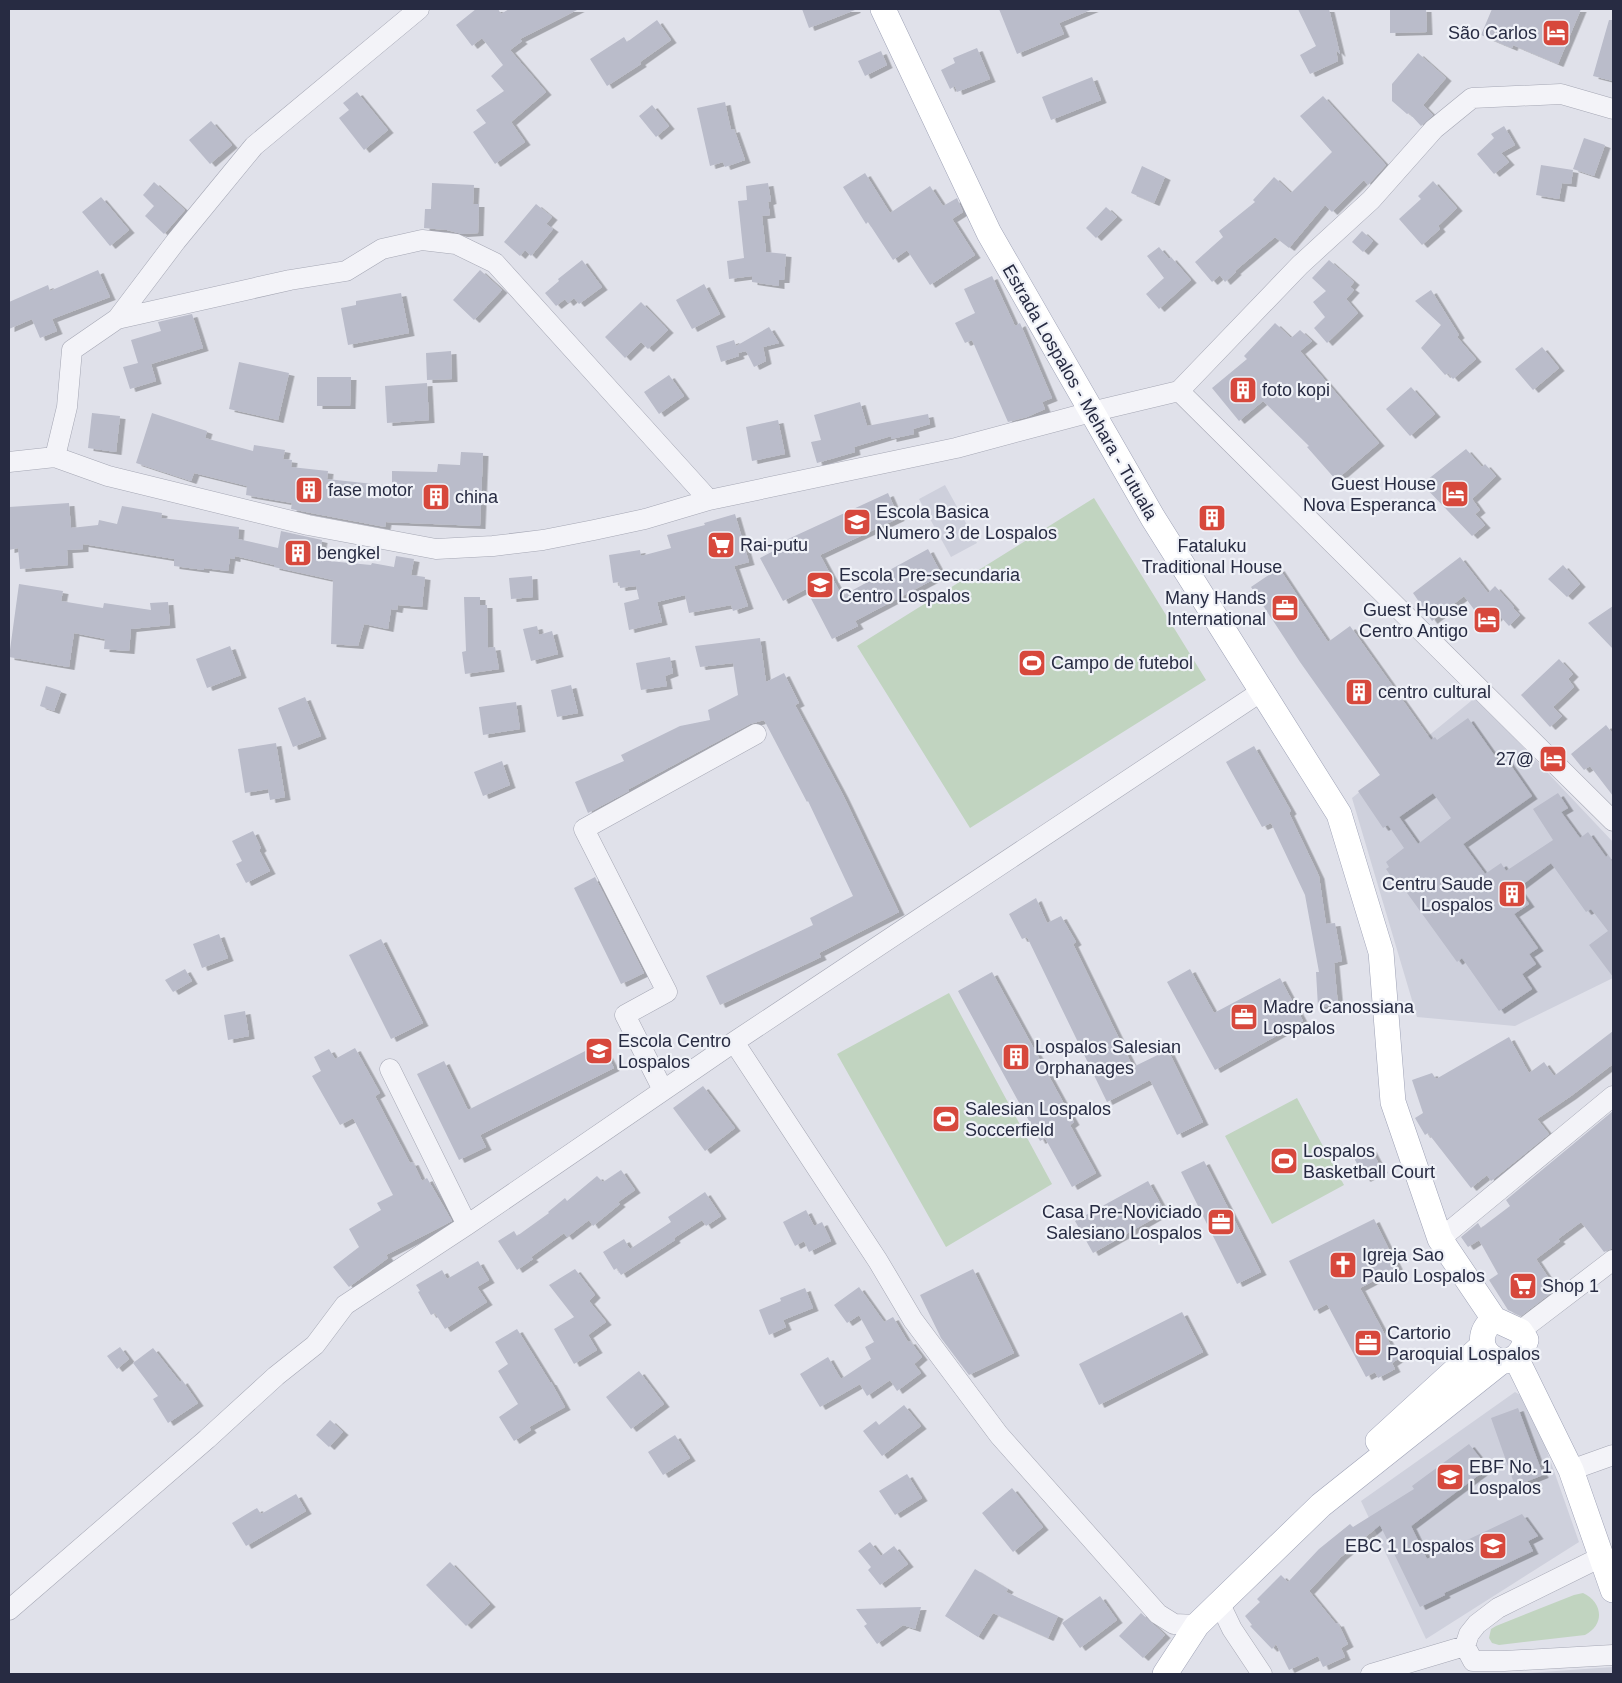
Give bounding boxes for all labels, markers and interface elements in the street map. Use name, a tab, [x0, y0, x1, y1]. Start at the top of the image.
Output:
hotel icon: São Carlos	[1541, 18, 1571, 48]
place label: São Carlos	[1448, 23, 1537, 43]
street label: Estrada Lospalos - Mehara - Tutuala	[999, 261, 1162, 524]
building icon: foto kopi	[1228, 375, 1258, 405]
place label: foto kopi	[1262, 380, 1330, 400]
place label: Guest House Nova Esperanca	[1303, 474, 1437, 515]
building icon: fase motor	[294, 475, 324, 505]
hotel icon: Guest House Nova Esperanca	[1440, 479, 1470, 509]
place label: fase motor	[328, 480, 413, 500]
building icon: china	[421, 482, 451, 512]
place label: china	[455, 487, 499, 507]
place label: Escola Basica Numero 3 de Lospalos	[876, 502, 1057, 543]
building icon: Fataluku Traditional House	[1197, 503, 1227, 533]
school or university icon: Escola Basica Numero 3 de Lospalos	[842, 507, 872, 537]
supermarket icon: Rai-putu	[706, 530, 736, 560]
place label: Rai-putu	[740, 535, 808, 555]
place label: Fataluku Traditional House	[1142, 536, 1282, 577]
building icon: bengkel	[283, 538, 313, 568]
place label: bengkel	[317, 543, 380, 563]
place label: Escola Pre-secundaria Centro Lospalos	[839, 565, 1021, 606]
school or university icon: Escola Pre-secundaria Centro Lospalos	[805, 570, 835, 600]
place label: Many Hands International	[1165, 588, 1266, 629]
office icon: Many Hands International	[1270, 593, 1300, 623]
place label: Guest House Centro Antigo	[1359, 600, 1468, 641]
hotel icon: Guest House Centro Antigo	[1472, 605, 1502, 635]
sports icon: Campo de futebol	[1017, 648, 1047, 678]
place label: Campo de futebol	[1051, 653, 1193, 673]
building icon: centro cultural	[1344, 677, 1374, 707]
place label: centro cultural	[1378, 682, 1491, 702]
hotel icon: 27@	[1538, 744, 1568, 774]
place label: 27@	[1496, 749, 1534, 769]
place label: Centru Saude Lospalos	[1382, 874, 1493, 915]
building icon: Centru Saude Lospalos	[1497, 879, 1527, 909]
place label: Madre Canossiana Lospalos	[1263, 997, 1415, 1038]
office icon: Madre Canossiana Lospalos	[1229, 1002, 1259, 1032]
place label: Escola Centro Lospalos	[618, 1031, 731, 1072]
school or university icon: Escola Centro Lospalos	[584, 1036, 614, 1066]
place label: Lospalos Salesian Orphanages	[1035, 1037, 1181, 1078]
building icon: Lospalos Salesian Orphanages	[1001, 1042, 1031, 1072]
place label: Salesian Lospalos Soccerfield	[965, 1099, 1111, 1140]
sports icon: Salesian Lospalos Soccerfield	[931, 1104, 961, 1134]
place label: Lospalos Basketball Court	[1303, 1141, 1435, 1182]
sports icon: Lospalos Basketball Court	[1269, 1146, 1299, 1176]
place label: Casa Pre-Noviciado Salesiano Lospalos	[1042, 1202, 1202, 1243]
office icon: Casa Pre-Noviciado Salesiano Lospalos	[1206, 1207, 1236, 1237]
place label: Igreja Sao Paulo Lospalos	[1362, 1245, 1485, 1286]
church icon: Igreja Sao Paulo Lospalos	[1328, 1250, 1358, 1280]
supermarket icon: Shop 1	[1508, 1271, 1538, 1301]
place label: Shop 1	[1542, 1276, 1599, 1296]
place label: Cartorio Paroquial Lospalos	[1387, 1323, 1540, 1364]
office icon: Cartorio Paroquial Lospalos	[1353, 1328, 1383, 1358]
place label: EBF No. 1 Lospalos	[1469, 1457, 1552, 1498]
school or university icon: EBF No. 1 Lospalos	[1435, 1462, 1465, 1492]
school or university icon: EBC 1 Lospalos	[1478, 1531, 1508, 1561]
place label: EBC 1 Lospalos	[1345, 1536, 1474, 1556]

